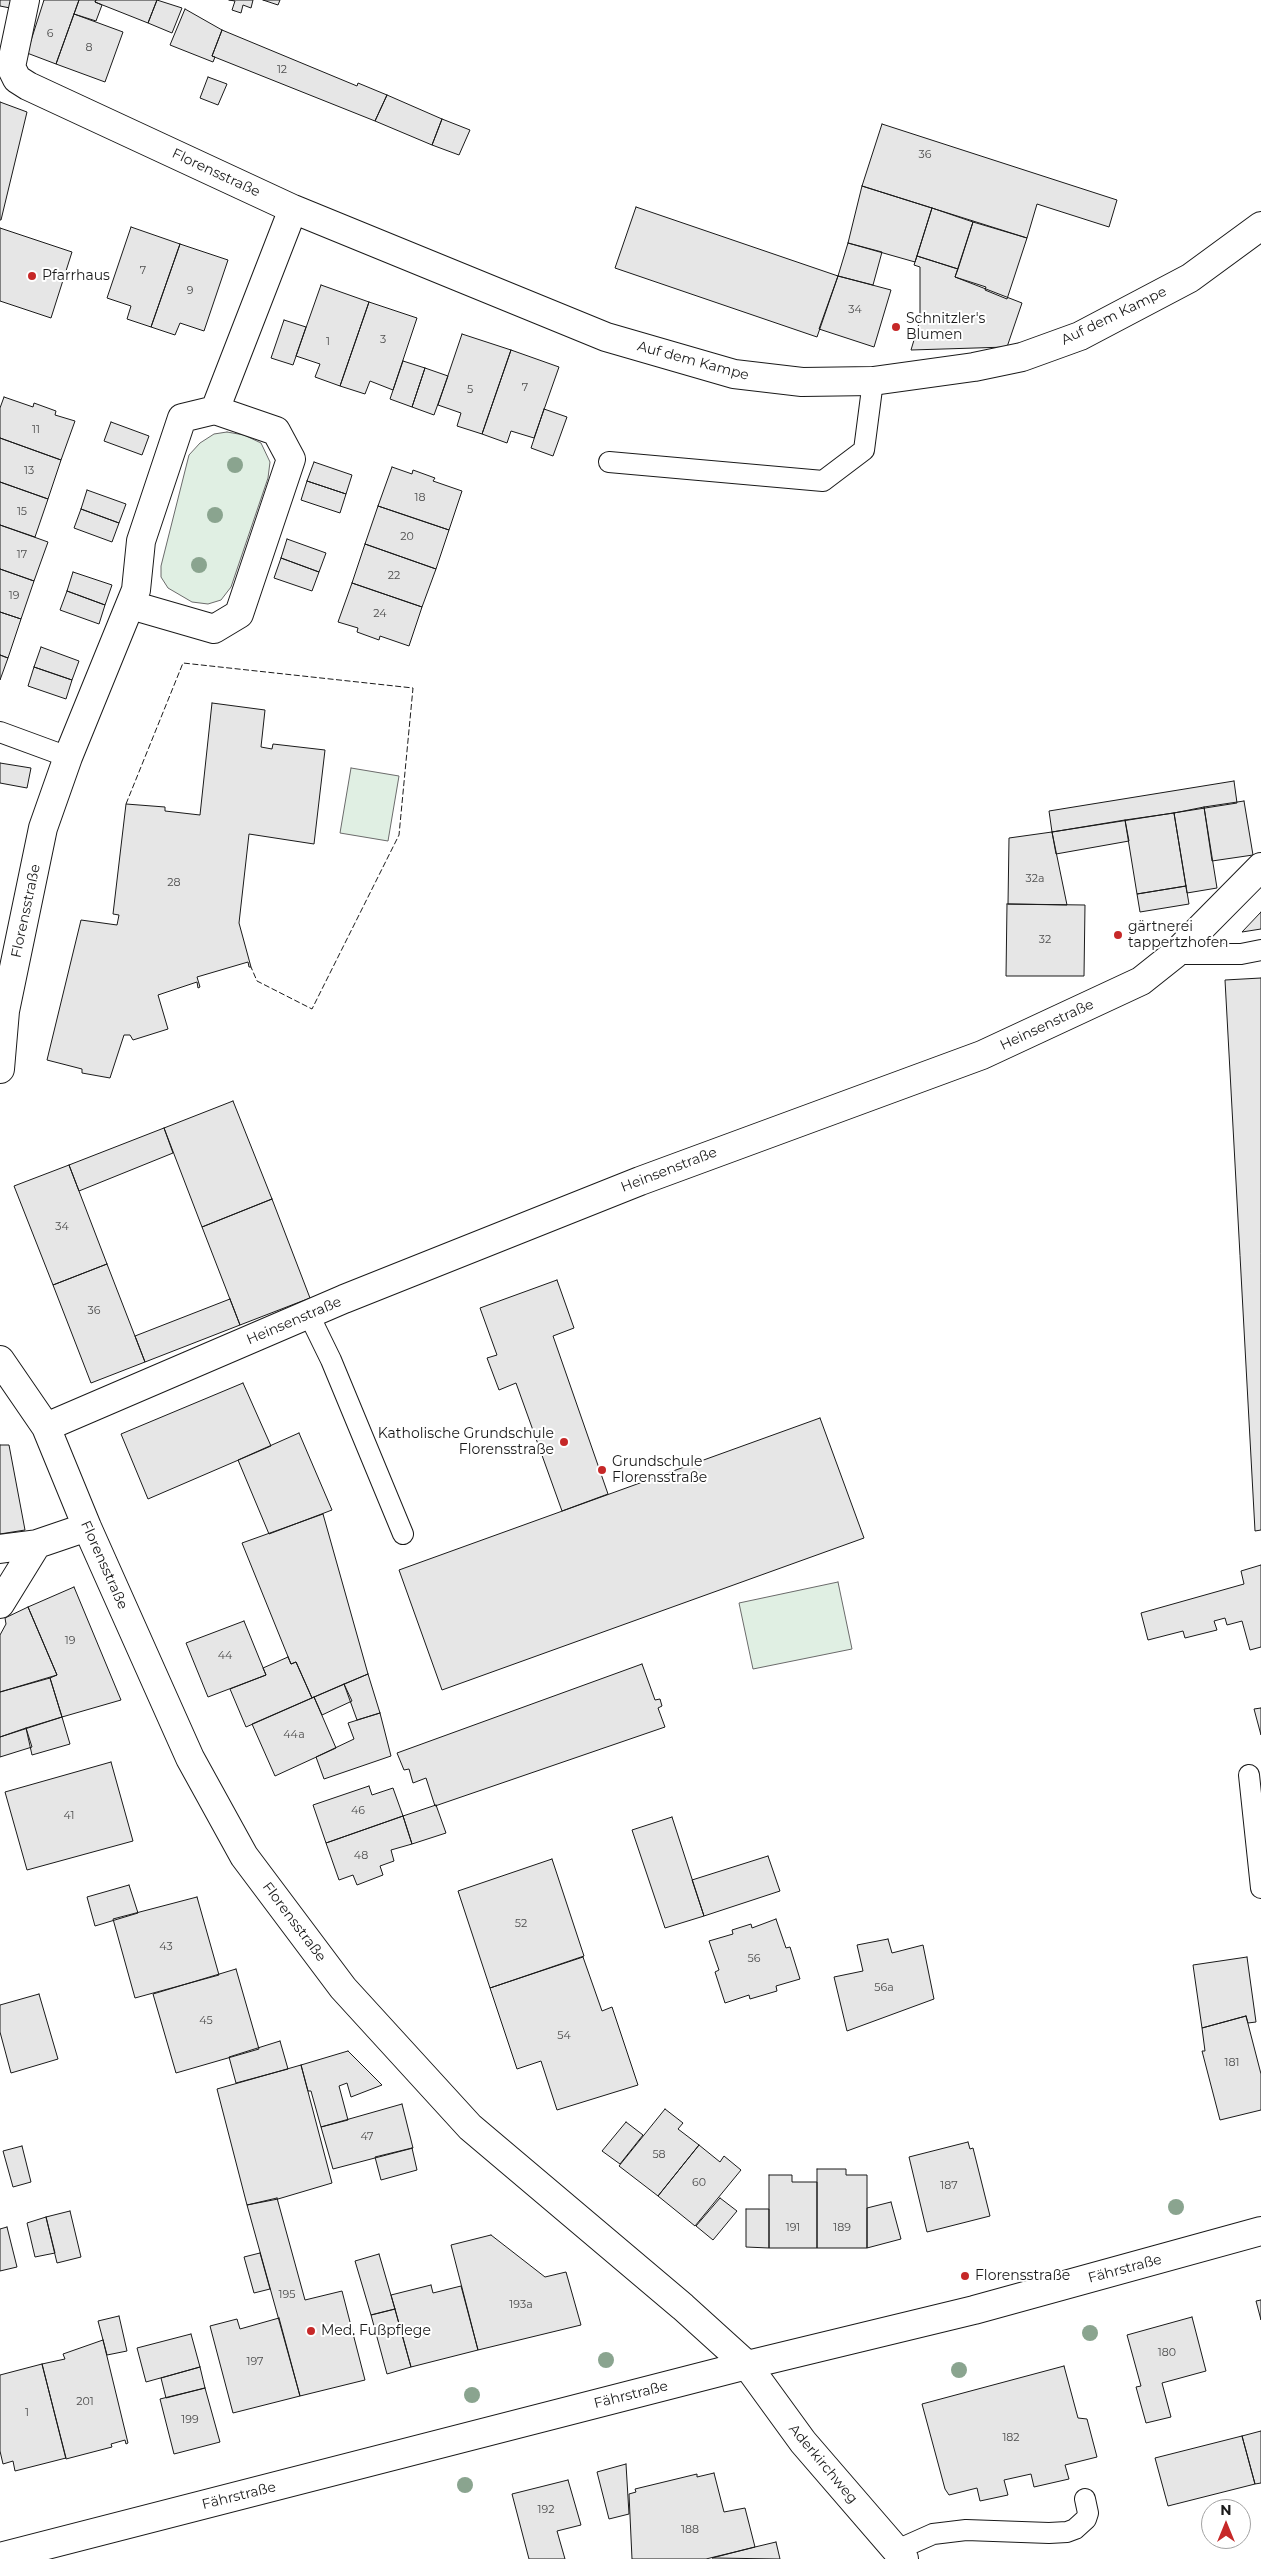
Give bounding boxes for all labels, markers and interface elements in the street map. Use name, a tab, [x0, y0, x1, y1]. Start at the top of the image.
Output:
house number: 6	[47, 27, 53, 41]
house number: 8	[85, 41, 93, 55]
house number: 12	[277, 63, 287, 77]
street label: Florensstraße	[169, 145, 263, 201]
house number: 36	[919, 148, 931, 162]
house number: 7	[140, 264, 146, 278]
place label: Pfarrhaus	[42, 268, 110, 284]
marker: Pfarrhaus	[26, 270, 38, 282]
street label: Auf dem Kampe	[1059, 283, 1169, 349]
house number: 9	[187, 284, 193, 298]
house number: 34	[848, 303, 862, 317]
place label: Schnitzler's Blumen	[906, 311, 985, 344]
marker: Schnitzler's Blumen	[890, 321, 902, 333]
house number: 3	[380, 333, 386, 347]
house number: 1	[326, 335, 330, 349]
street label: Auf dem Kampe	[635, 338, 751, 384]
house number: 7	[522, 381, 528, 395]
house number: 5	[467, 383, 473, 397]
house number: 11	[32, 423, 40, 437]
house number: 13	[24, 464, 34, 478]
house number: 18	[415, 491, 425, 505]
house number: 15	[17, 505, 27, 519]
house number: 20	[400, 530, 414, 544]
house number: 17	[17, 548, 27, 562]
house number: 22	[388, 569, 400, 583]
house number: 19	[9, 589, 19, 603]
house number: 24	[373, 607, 387, 621]
street label: Florensstraße	[8, 863, 44, 959]
house number: 32a	[1026, 872, 1044, 886]
house number: 28	[167, 876, 181, 890]
place label: gärtnerei tappertzhofen	[1128, 919, 1229, 952]
marker: gärtnerei tappertzhofen	[1112, 929, 1124, 941]
house number: 32	[1039, 933, 1051, 947]
street label: Heinsenstraße	[997, 996, 1097, 1054]
street label: Heinsenstraße	[619, 1144, 719, 1196]
house number: 34	[55, 1220, 69, 1234]
street label: Heinsenstraße	[244, 1293, 344, 1349]
house number: 36	[88, 1304, 100, 1318]
place label: Katholische Grundschule Florensstraße	[378, 1426, 554, 1458]
marker: Katholische Grundschule Florensstraße	[558, 1436, 570, 1448]
place label: Grundschule Florensstraße	[612, 1454, 707, 1486]
marker: Grundschule Florensstraße	[596, 1464, 608, 1476]
street label: Florensstraße	[77, 1518, 131, 1612]
house number: 19	[65, 1634, 75, 1648]
house number: 44	[218, 1649, 232, 1663]
house number: 44a	[283, 1728, 305, 1742]
house number: 46	[351, 1804, 365, 1818]
house number: 41	[64, 1809, 74, 1823]
house number: 48	[354, 1849, 368, 1863]
street label: Florensstraße	[259, 1879, 329, 1965]
house number: 52	[515, 1917, 527, 1931]
house number: 43	[159, 1940, 173, 1954]
house number: 56	[748, 1952, 760, 1966]
house number: 56a	[874, 1981, 894, 1995]
house number: 45	[199, 2014, 213, 2028]
house number: 54	[557, 2029, 571, 2043]
house number: 181	[1225, 2056, 1239, 2070]
house number: 47	[360, 2130, 374, 2144]
house number: 58	[652, 2148, 666, 2162]
house number: 60	[692, 2176, 706, 2190]
house number: 187	[940, 2179, 958, 2193]
house number: 191	[786, 2221, 800, 2235]
house number: 189	[833, 2221, 851, 2235]
street label: Fährstraße	[1086, 2251, 1164, 2287]
place label: Florensstraße	[975, 2268, 1070, 2284]
marker: Florensstraße	[959, 2270, 971, 2282]
house number: 195	[279, 2288, 295, 2302]
house number: 193a	[509, 2298, 533, 2312]
place label: Med. Fußpflege	[321, 2323, 431, 2339]
marker: Med. Fußpflege	[305, 2325, 317, 2337]
house number: 180	[1158, 2346, 1176, 2360]
house number: 197	[246, 2355, 264, 2369]
street label: Fährstraße	[592, 2378, 670, 2412]
house number: 201	[76, 2395, 94, 2409]
house number: 1	[25, 2406, 29, 2420]
house number: 199	[181, 2413, 199, 2427]
street label: Aderkirchweg	[785, 2421, 861, 2507]
house number: 182	[1002, 2431, 1020, 2445]
street label: Fährstraße	[200, 2479, 278, 2513]
north arrow	[1201, 2499, 1251, 2549]
text: N	[1220, 2501, 1232, 2519]
house number: 192	[538, 2503, 554, 2517]
house number: 188	[681, 2523, 699, 2537]

